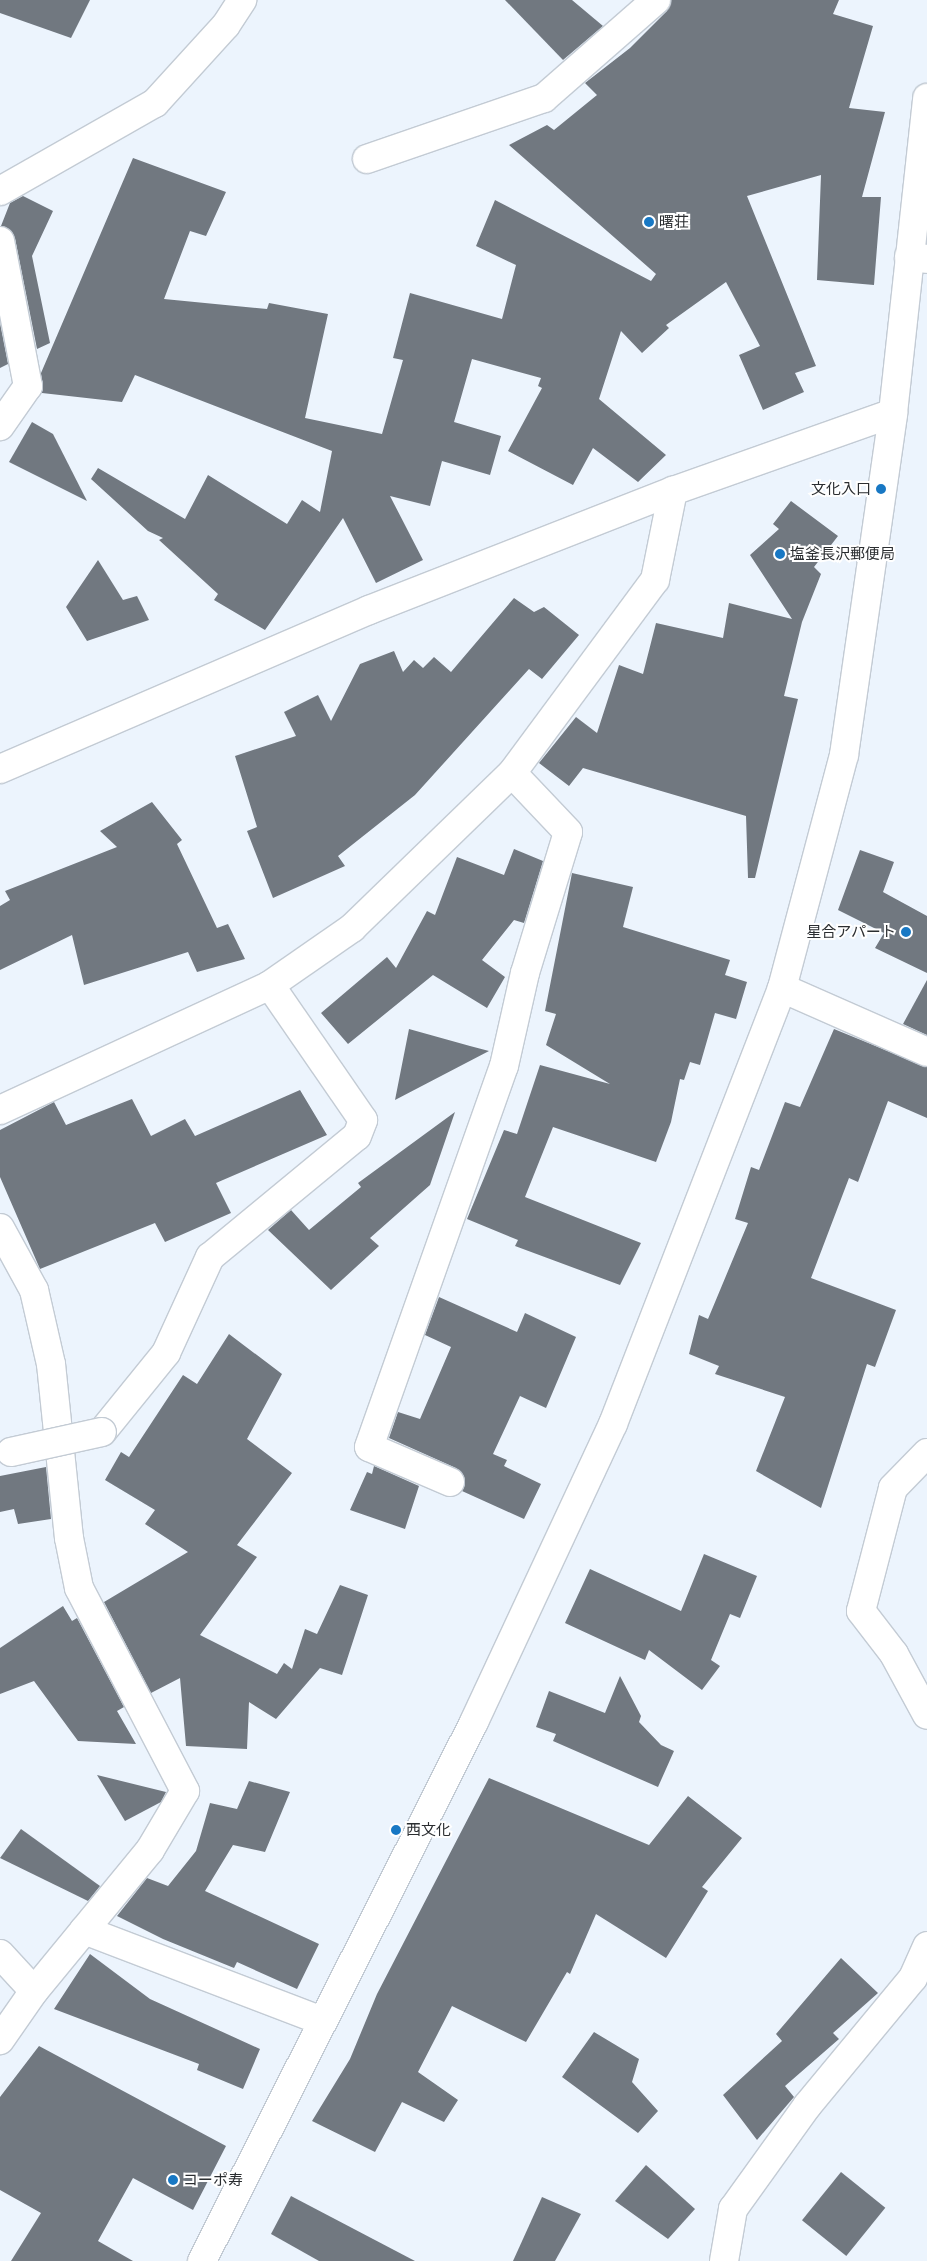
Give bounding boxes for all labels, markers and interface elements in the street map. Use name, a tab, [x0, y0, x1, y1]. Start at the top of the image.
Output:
place label: 曙荘	[659, 213, 689, 231]
marker: 曙荘	[643, 216, 655, 228]
place label: 文化入口	[811, 480, 871, 498]
marker: 文化入口	[875, 483, 887, 495]
place label: 塩釜長沢郵便局	[790, 545, 895, 563]
marker: 塩釜長沢郵便局	[774, 548, 786, 560]
place label: 星合アパート	[806, 923, 896, 941]
marker: 星合アパート	[900, 926, 912, 938]
place label: 西文化	[406, 1821, 451, 1839]
marker: 西文化	[390, 1824, 402, 1836]
place label: コーポ寿	[183, 2171, 243, 2189]
marker: コーポ寿	[167, 2174, 179, 2186]

